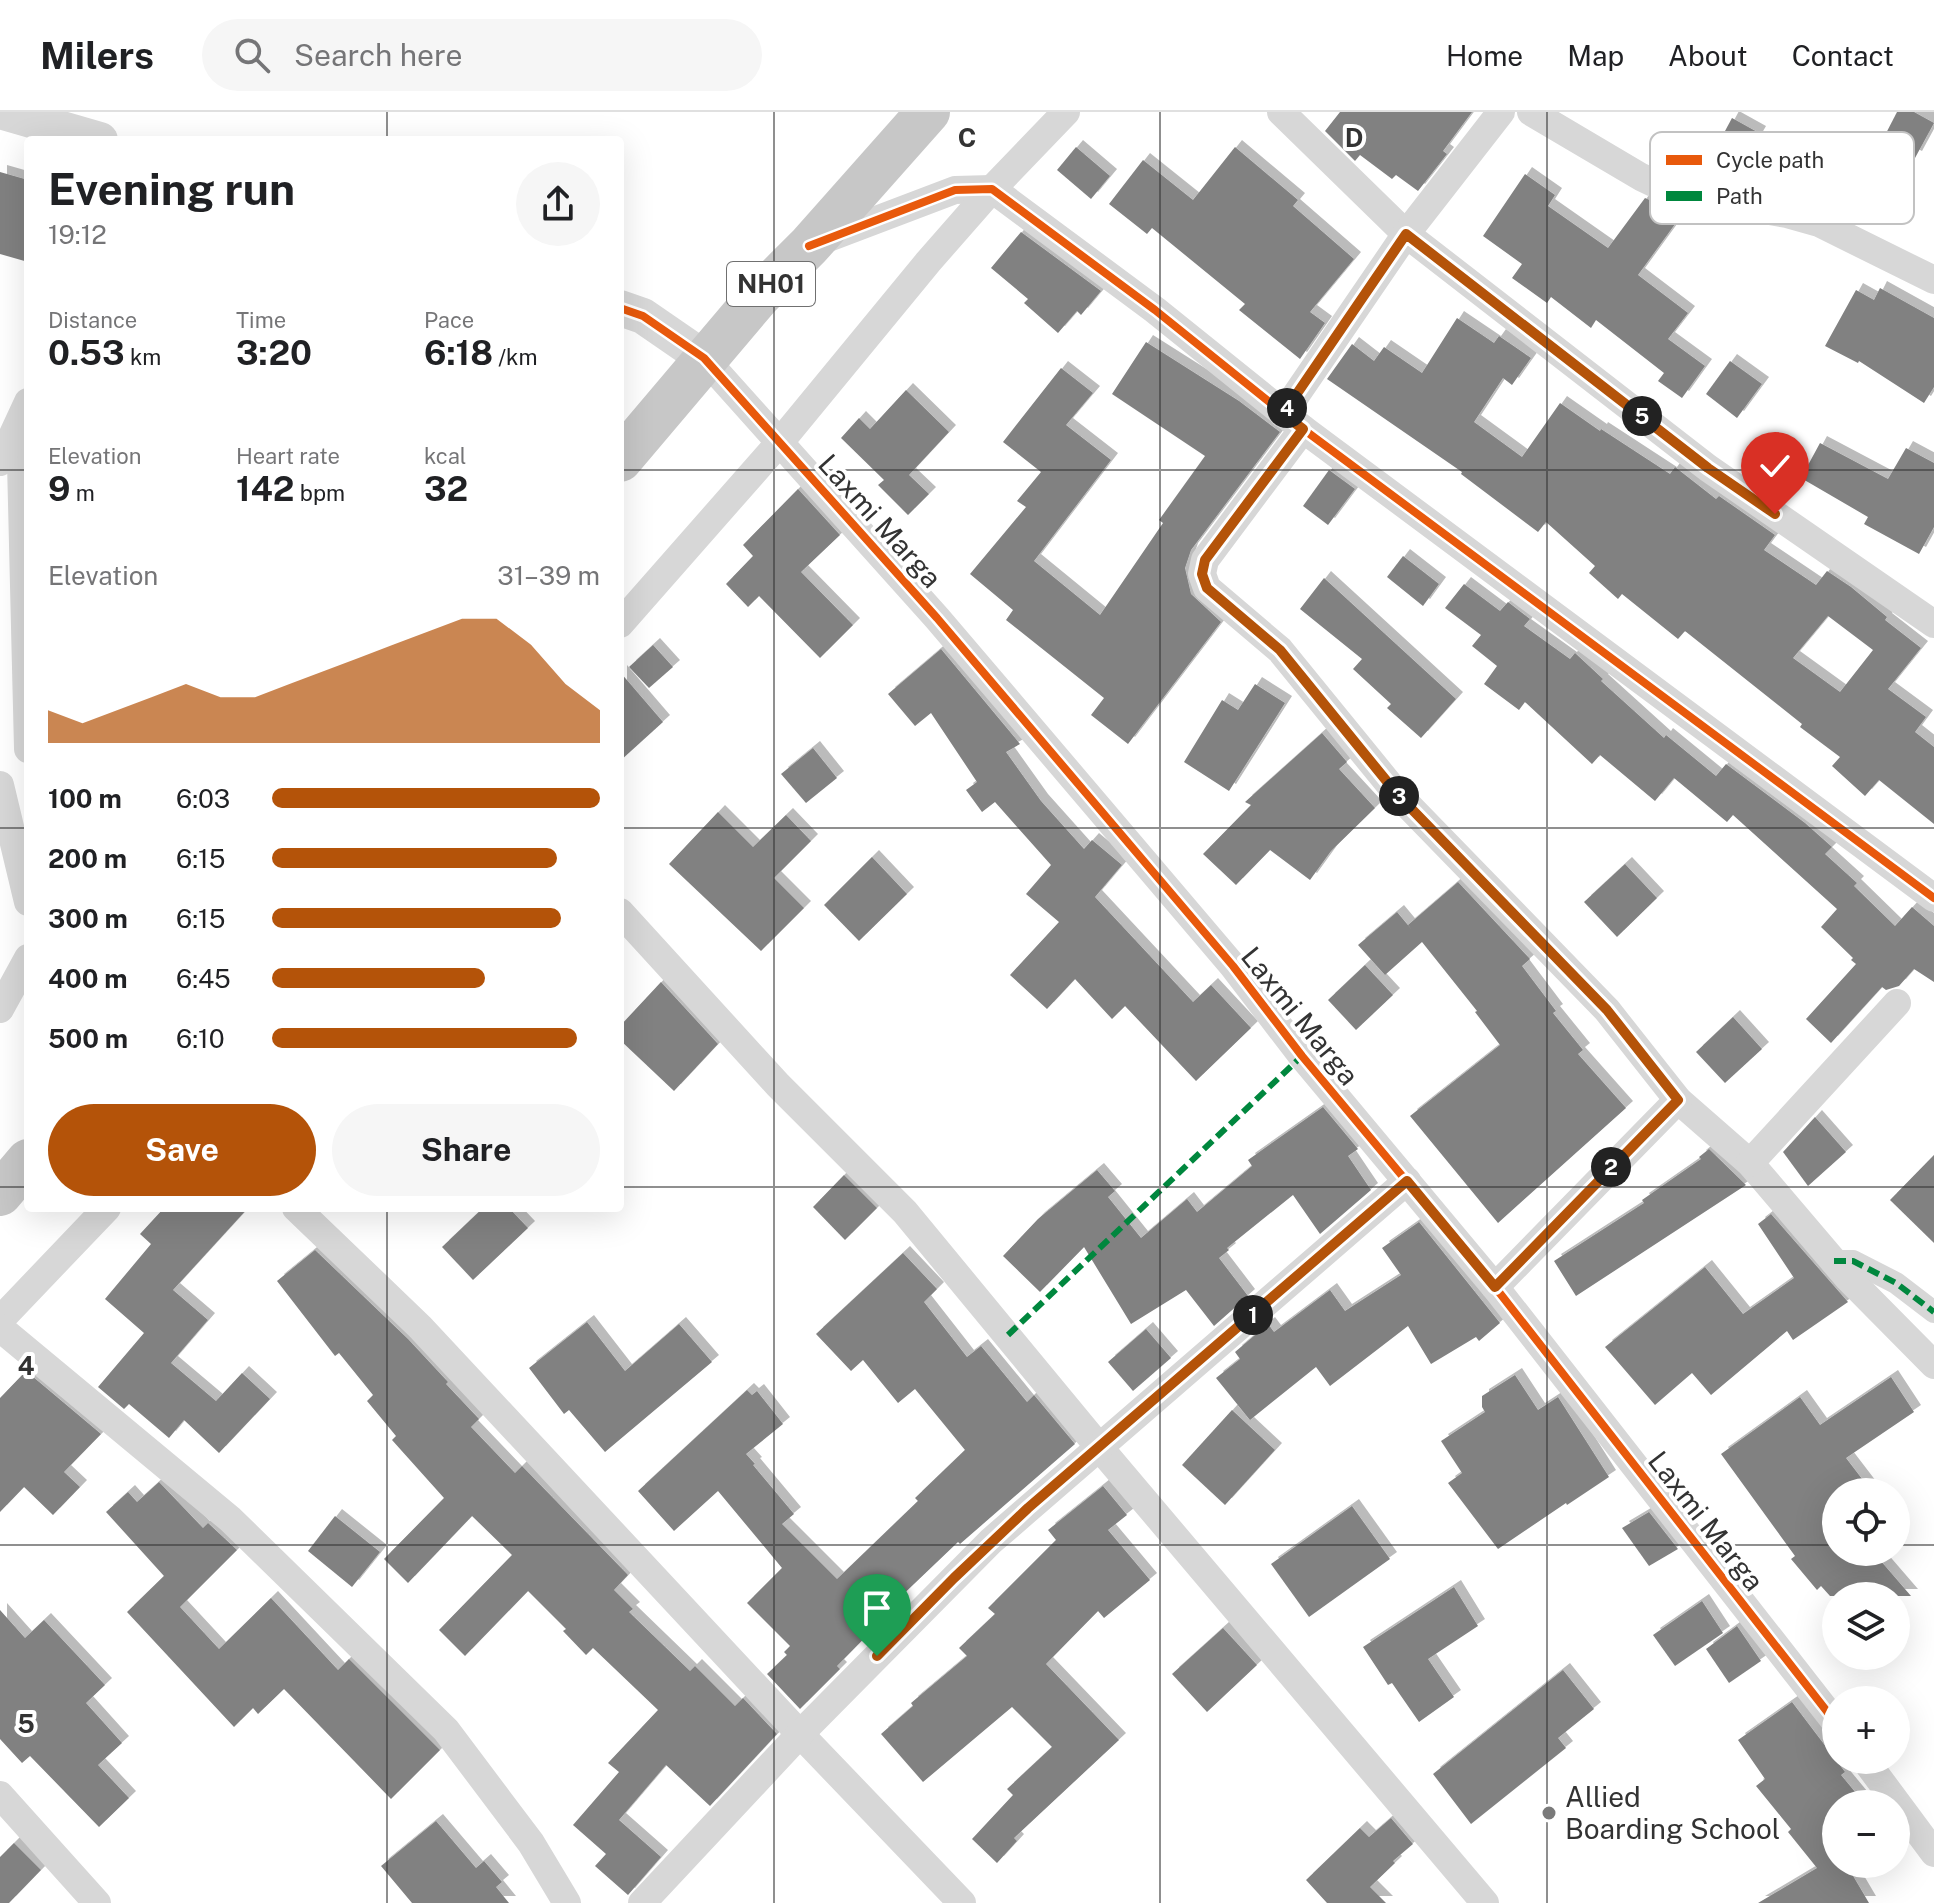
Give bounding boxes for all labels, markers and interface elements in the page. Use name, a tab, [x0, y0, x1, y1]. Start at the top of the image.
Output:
search box	[202, 19, 762, 91]
text: Milers	[40, 33, 154, 78]
icon: search	[230, 33, 274, 77]
text: Search here	[294, 37, 462, 73]
text: Home	[1446, 39, 1523, 72]
text: Map	[1567, 39, 1624, 72]
text: About	[1668, 39, 1748, 72]
text: Contact	[1792, 39, 1894, 72]
text: C	[958, 122, 976, 153]
text: D	[1345, 122, 1363, 153]
legend	[1650, 132, 1914, 224]
text: Cycle path	[1716, 147, 1824, 173]
button: share	[516, 162, 600, 246]
text: Evening run	[48, 163, 295, 215]
text: Path	[1716, 183, 1763, 209]
text: 19:12	[48, 219, 107, 250]
road number: NH01	[727, 262, 815, 306]
text: Distance	[48, 307, 137, 333]
text: Time	[236, 307, 286, 333]
text: Pace	[424, 307, 474, 333]
text: 0.53	[48, 333, 125, 373]
text: 3:20	[236, 333, 312, 373]
text: 6:18	[424, 333, 493, 373]
text: km	[125, 344, 161, 370]
text: /km	[493, 344, 537, 370]
pin: 4	[1267, 388, 1307, 428]
text: 4	[1280, 395, 1294, 421]
pin: 5	[1622, 396, 1662, 436]
text: 5	[1635, 403, 1649, 429]
pin	[1741, 432, 1809, 514]
text: Elevation	[48, 443, 141, 469]
text: Heart rate	[236, 443, 340, 469]
text: kcal	[424, 443, 466, 469]
icon: check	[1753, 444, 1797, 488]
street label: Laxmi Marga	[812, 447, 949, 594]
text: 9	[48, 469, 70, 509]
text: 142	[236, 469, 294, 509]
text: 32	[424, 469, 468, 509]
text: m	[70, 480, 95, 506]
text: bpm	[294, 480, 345, 506]
text: Elevation	[48, 560, 158, 591]
text: 31–39 m	[497, 560, 600, 591]
pin: 3	[1379, 776, 1419, 816]
text: 100 m	[48, 783, 122, 814]
text: 6:03	[176, 783, 230, 814]
text: 3	[1392, 783, 1406, 809]
text: 200 m	[48, 843, 127, 874]
text: 6:15	[176, 843, 225, 874]
text: 300 m	[48, 903, 128, 934]
text: 6:15	[176, 903, 225, 934]
street label: Laxmi Marga	[1235, 940, 1366, 1091]
text: 400 m	[48, 963, 128, 994]
text: 6:45	[176, 963, 231, 994]
text: 500 m	[48, 1023, 128, 1054]
text: 6:10	[176, 1023, 225, 1054]
button: Save	[48, 1104, 316, 1196]
button: Share	[332, 1104, 600, 1196]
pin: 2	[1591, 1147, 1631, 1187]
text: 2	[1604, 1154, 1618, 1180]
pin: 1	[1233, 1295, 1273, 1335]
text: 1	[1248, 1302, 1258, 1328]
text: 4	[17, 1350, 35, 1381]
street label: Laxmi Marga	[1642, 1444, 1771, 1597]
map controls	[1822, 1478, 1910, 1878]
button: locate	[1822, 1478, 1910, 1566]
pin	[843, 1574, 911, 1656]
button: layers	[1822, 1582, 1910, 1670]
icon: arrive	[855, 1586, 899, 1630]
button: +	[1822, 1686, 1910, 1774]
text: 5	[17, 1708, 35, 1739]
place label: Allied Boarding School	[1565, 1780, 1780, 1845]
button: −	[1822, 1790, 1910, 1878]
marker: Allied Boarding School	[1540, 1804, 1558, 1822]

